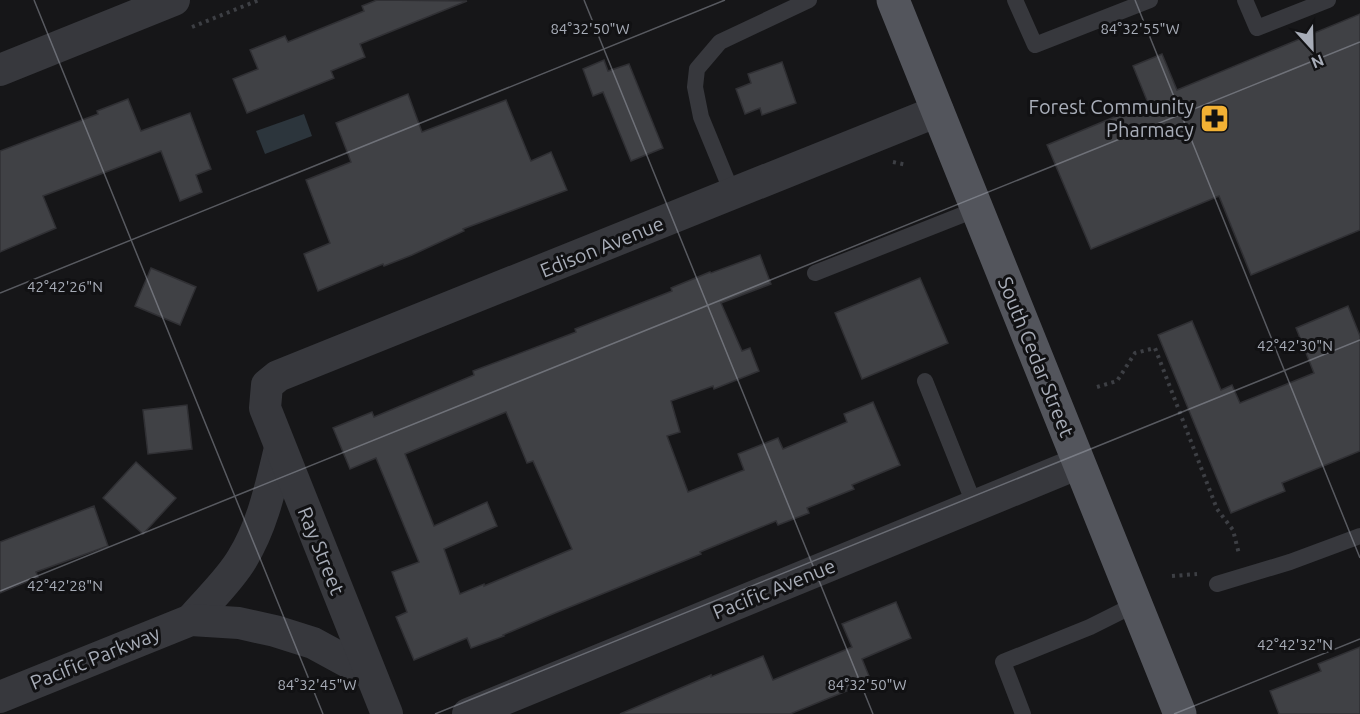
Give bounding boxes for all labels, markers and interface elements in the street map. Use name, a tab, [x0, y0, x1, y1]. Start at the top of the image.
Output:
north arrow	[1282, 18, 1342, 78]
text: 84°32'50"W	[550, 20, 630, 37]
text: 84°32'55"W	[1100, 20, 1180, 37]
text: N	[1309, 51, 1327, 72]
place label: Forest Community Pharmacy	[1028, 95, 1194, 141]
pharmacy icon: Forest Community Pharmacy	[1199, 103, 1231, 135]
street label: Edison Avenue	[537, 211, 667, 282]
street label: South Cedar Street	[994, 273, 1079, 440]
text: 42°42'26"N	[27, 278, 103, 295]
text: 42°42'30"N	[1257, 337, 1333, 354]
street label: Ray Street	[293, 504, 350, 598]
street label: Pacific Avenue	[709, 554, 838, 624]
text: 42°42'28"N	[27, 577, 103, 594]
street label: Pacific Parkway	[27, 621, 163, 694]
text: 42°42'32"N	[1257, 636, 1333, 653]
text: 84°32'45"W	[277, 676, 357, 693]
text: 84°32'50"W	[827, 676, 907, 693]

